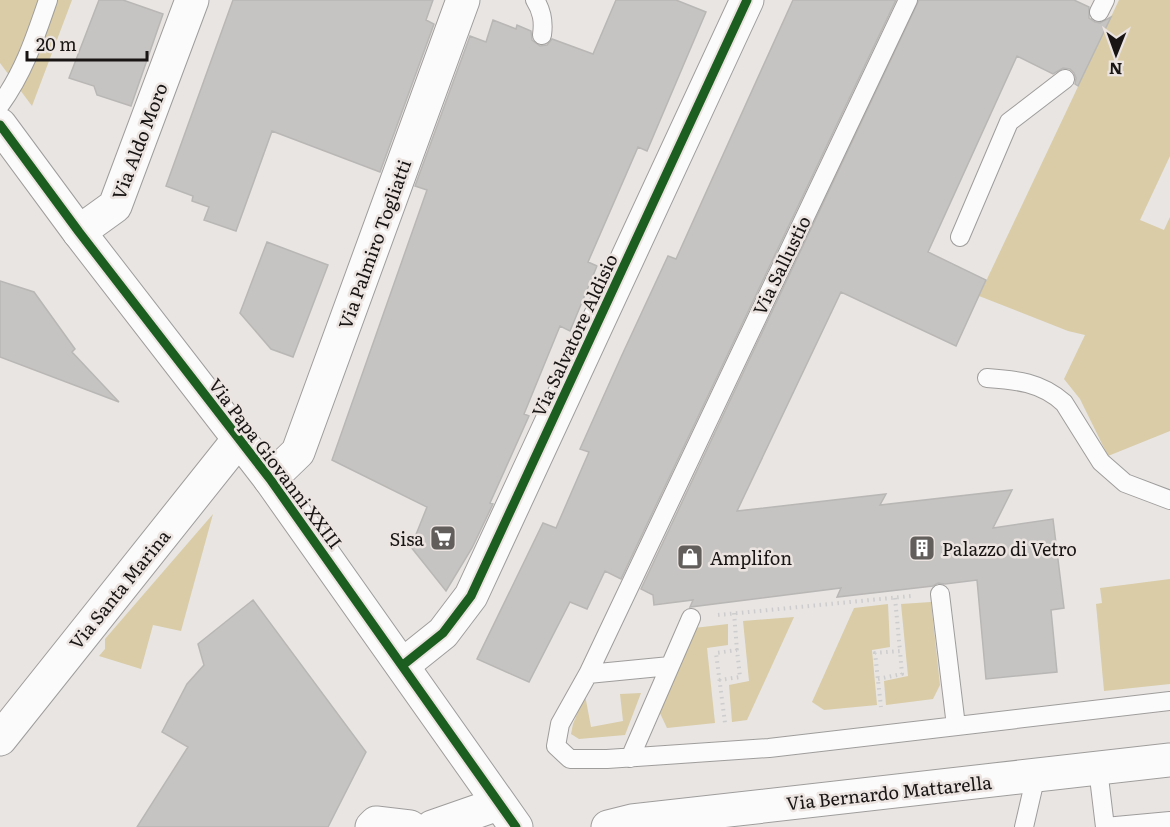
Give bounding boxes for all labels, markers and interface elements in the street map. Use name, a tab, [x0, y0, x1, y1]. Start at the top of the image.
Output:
scale bar	[27, 24, 147, 62]
north arrow	[1086, 24, 1146, 84]
text: 20 m	[36, 30, 77, 57]
text: N	[1109, 58, 1123, 82]
street label: Via Aldo Moro	[104, 79, 174, 203]
street label: Via Palmiro Togliatti	[331, 155, 417, 333]
street label: Via Sallustio	[745, 211, 817, 319]
street label: Via Salvatore Aldisio	[524, 249, 624, 421]
street label: Via Papa Giovanni XXIII	[203, 372, 349, 554]
street label: Via Santa Marina	[62, 523, 176, 655]
supermarket icon: Sisa	[428, 523, 458, 553]
place label: Sisa	[389, 525, 424, 552]
building icon: Palazzo di Vetro	[907, 533, 937, 563]
place label: Palazzo di Vetro	[942, 535, 1077, 562]
shop icon: Amplifon	[675, 542, 705, 572]
place label: Amplifon	[710, 544, 792, 571]
street label: Via Bernardo Mattarella	[785, 768, 993, 816]

